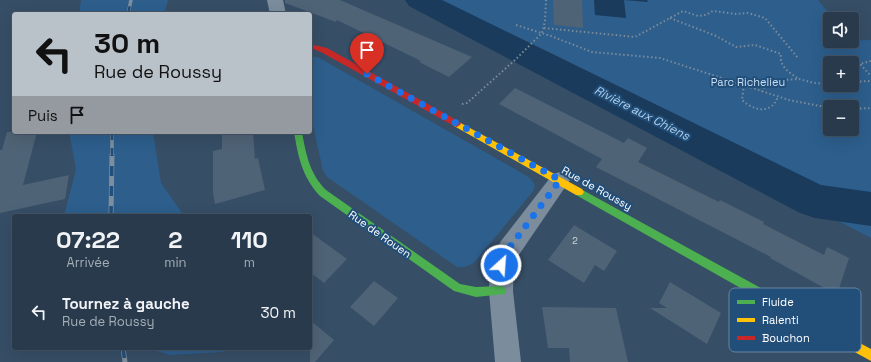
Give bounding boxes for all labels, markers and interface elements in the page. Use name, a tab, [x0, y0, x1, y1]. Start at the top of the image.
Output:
map controls	[823, 12, 859, 136]
button: sound	[823, 12, 859, 48]
text: 30 m	[94, 25, 160, 61]
icon: left	[28, 28, 80, 80]
pin	[350, 33, 384, 74]
icon: arrive	[356, 39, 378, 61]
button: +	[823, 56, 859, 92]
text: Rue de Roussy	[94, 60, 222, 83]
park label: Parc Richelieu	[711, 75, 785, 89]
water label: Rivière aux Chiens	[592, 82, 693, 144]
button: −	[823, 100, 859, 136]
icon: arrive	[66, 104, 88, 126]
text: Puis	[28, 106, 58, 125]
street label: Rue de Roussy	[559, 163, 635, 213]
street label: Rue de Rouen	[346, 207, 414, 261]
text: 07:22	[56, 224, 120, 255]
text: 2	[168, 224, 183, 255]
text: 110	[231, 224, 268, 255]
house number: 2	[572, 235, 578, 247]
position arrow	[480, 244, 522, 286]
text: Arrivée	[66, 254, 110, 271]
text: min	[164, 254, 187, 271]
text: m	[244, 254, 255, 271]
legend	[729, 288, 861, 352]
text: Tournez à gauche	[62, 294, 190, 313]
text: Fluide	[762, 295, 794, 309]
icon: left	[28, 301, 50, 323]
text: 30 m	[261, 303, 296, 322]
text: Rue de Roussy	[62, 313, 154, 330]
text: Ralenti	[762, 313, 799, 327]
text: Bouchon	[762, 331, 810, 345]

